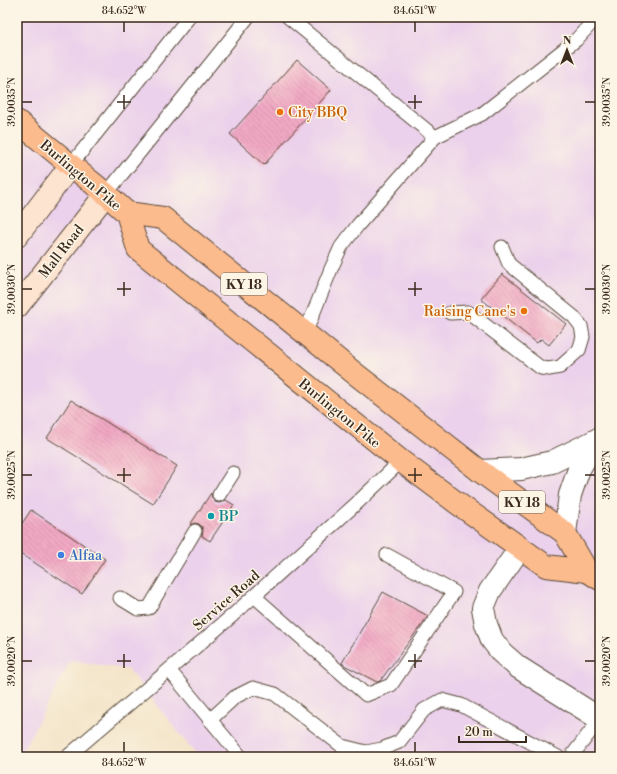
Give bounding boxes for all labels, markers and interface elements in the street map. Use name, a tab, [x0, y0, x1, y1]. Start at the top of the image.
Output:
text: 84.652°W	[102, 5, 147, 17]
text: 84.651°W	[393, 5, 437, 17]
north arrow	[547, 30, 587, 70]
text: N	[563, 34, 572, 48]
text: 39.0035°N	[6, 77, 18, 127]
text: 39.0035°N	[601, 77, 613, 127]
place label: City BBQ	[288, 104, 347, 122]
marker: City BBQ	[275, 107, 285, 117]
street label: Burlington Pike	[35, 136, 125, 215]
street label: Mall Road	[35, 221, 88, 282]
text: 39.0030°N	[6, 263, 18, 314]
text: 39.0030°N	[601, 263, 613, 314]
road number: KY 18	[221, 273, 267, 295]
place label: Raising Cane's	[424, 303, 516, 321]
marker: Raising Cane's	[519, 306, 529, 316]
street label: Burlington Pike	[294, 375, 384, 452]
text: 39.0025°N	[6, 450, 18, 500]
text: 39.0025°N	[601, 450, 613, 500]
road number: KY 18	[499, 491, 545, 513]
place label: BP	[218, 508, 239, 526]
marker: BP	[206, 511, 216, 521]
place label: Alfaa	[68, 547, 103, 565]
marker: Alfaa	[56, 550, 66, 560]
street label: Service Road	[190, 567, 264, 635]
text: 39.0020°N	[6, 635, 18, 686]
text: 39.0020°N	[601, 635, 613, 686]
scale bar	[459, 718, 526, 744]
text: 20 m	[465, 725, 493, 740]
text: 84.652°W	[102, 757, 147, 769]
text: 84.651°W	[393, 757, 437, 769]

